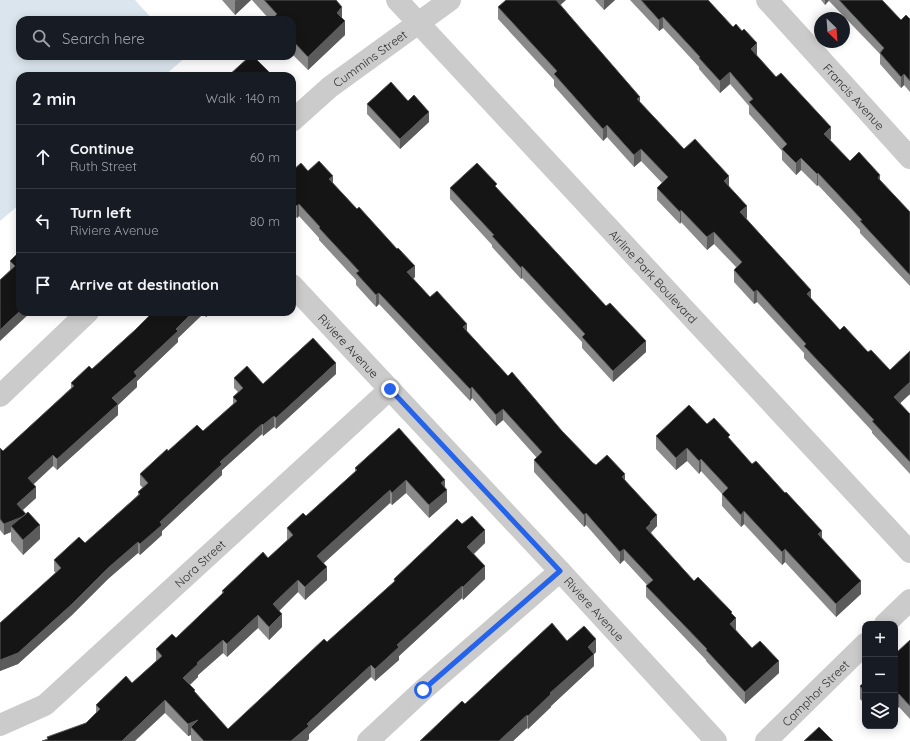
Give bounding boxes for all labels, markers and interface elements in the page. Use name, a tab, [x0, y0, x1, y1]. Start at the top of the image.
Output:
north arrow	[814, 12, 850, 48]
search box	[16, 16, 296, 60]
street label: Cummins Street	[330, 26, 410, 90]
icon: search	[30, 27, 52, 49]
text: Search here	[62, 29, 145, 48]
street label: Francis Avenue	[820, 60, 888, 133]
text: 2 min	[32, 88, 76, 109]
text: Walk · 140 m	[205, 90, 280, 106]
text: Continue	[70, 139, 134, 158]
icon: ahead	[32, 146, 54, 168]
text: 60 m	[250, 149, 280, 165]
text: Ruth Street	[70, 158, 137, 174]
text: Turn left	[70, 203, 132, 222]
icon: left	[32, 210, 54, 232]
text: 80 m	[250, 213, 280, 229]
text: Riviere Avenue	[70, 222, 159, 238]
street label: Airline Park Boulevard	[606, 226, 701, 326]
icon: arrive	[32, 274, 54, 296]
text: Arrive at destination	[70, 275, 219, 294]
street label: Riviere Avenue	[315, 311, 382, 381]
route end	[381, 380, 399, 398]
street label: Nora Street	[171, 536, 228, 590]
street label: Riviere Avenue	[561, 573, 628, 644]
map controls	[862, 621, 898, 729]
button: +	[862, 621, 898, 657]
street label: Camphor Street	[779, 656, 852, 729]
button: −	[862, 657, 898, 693]
route start	[414, 681, 432, 699]
button: layers	[862, 693, 898, 729]

